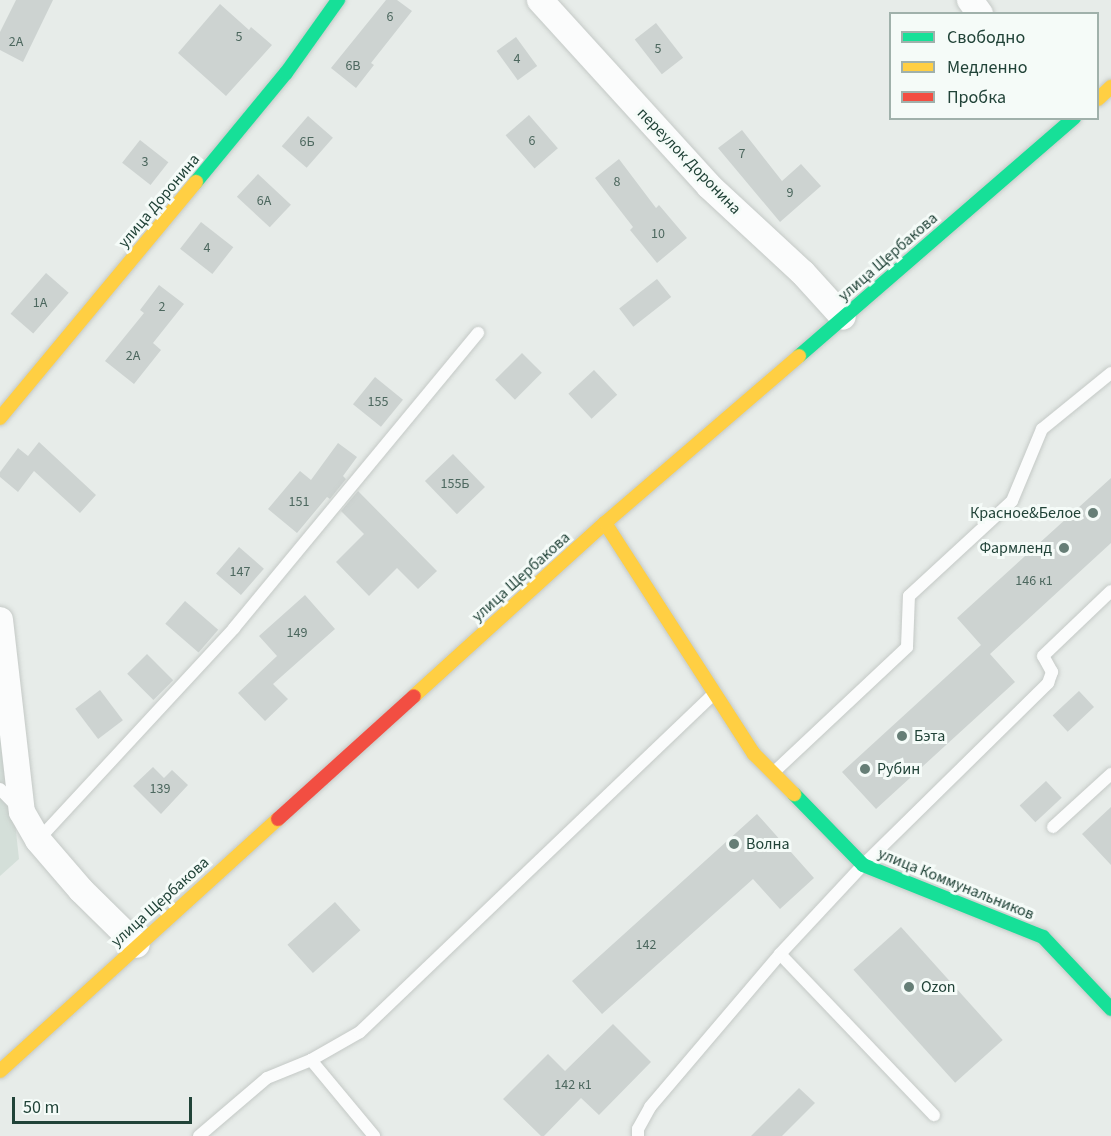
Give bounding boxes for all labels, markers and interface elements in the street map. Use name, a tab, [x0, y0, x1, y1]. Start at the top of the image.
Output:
house number: 6	[387, 9, 393, 25]
legend	[889, 12, 1099, 120]
text: Свободно	[947, 25, 1025, 50]
house number: 5	[236, 29, 242, 45]
house number: 2А	[9, 34, 23, 50]
house number: 5	[655, 41, 661, 57]
house number: 4	[514, 51, 520, 67]
text: Медленно	[947, 55, 1027, 80]
house number: 6В	[345, 58, 361, 74]
text: Пробка	[947, 85, 1006, 110]
street label: переулок Доронина	[633, 104, 745, 218]
house number: 6	[529, 133, 535, 149]
house number: 6Б	[299, 134, 315, 150]
house number: 7	[739, 146, 745, 162]
street label: улица Доронина	[114, 150, 204, 252]
house number: 3	[142, 154, 148, 170]
house number: 8	[614, 174, 620, 190]
house number: 9	[787, 185, 793, 201]
house number: 6А	[257, 193, 271, 209]
street label: улица Щербакова	[834, 209, 942, 305]
house number: 10	[651, 226, 665, 242]
house number: 4	[204, 240, 210, 256]
house number: 1А	[33, 295, 47, 311]
house number: 2	[159, 299, 165, 315]
house number: 2А	[126, 348, 140, 364]
house number: 155	[368, 394, 388, 410]
house number: 155Б	[441, 476, 469, 492]
house number: 151	[289, 494, 309, 510]
place label: Красное&Белое	[970, 503, 1081, 523]
marker: Красное&Белое	[1086, 506, 1100, 520]
street label: улица Щербакова	[468, 528, 574, 626]
place label: Фармленд	[980, 538, 1052, 558]
marker: Фармленд	[1057, 541, 1071, 555]
house number: 147	[230, 564, 250, 580]
house number: 146 к1	[1015, 573, 1053, 589]
house number: 149	[287, 625, 307, 641]
place label: Бэта	[914, 726, 945, 746]
marker: Бэта	[895, 729, 909, 743]
place label: Рубин	[877, 759, 920, 779]
marker: Рубин	[858, 762, 872, 776]
house number: 139	[150, 781, 170, 797]
place label: Волна	[746, 834, 790, 854]
marker: Волна	[727, 837, 741, 851]
street label: улица Коммунальников	[875, 844, 1037, 924]
street label: улица Щербакова	[107, 853, 213, 951]
house number: 142	[636, 937, 656, 953]
place label: Ozon	[921, 977, 956, 997]
marker: Ozon	[902, 980, 916, 994]
house number: 142 к1	[554, 1077, 592, 1093]
scale bar	[15, 1085, 195, 1123]
text: 50 m	[23, 1095, 59, 1120]

